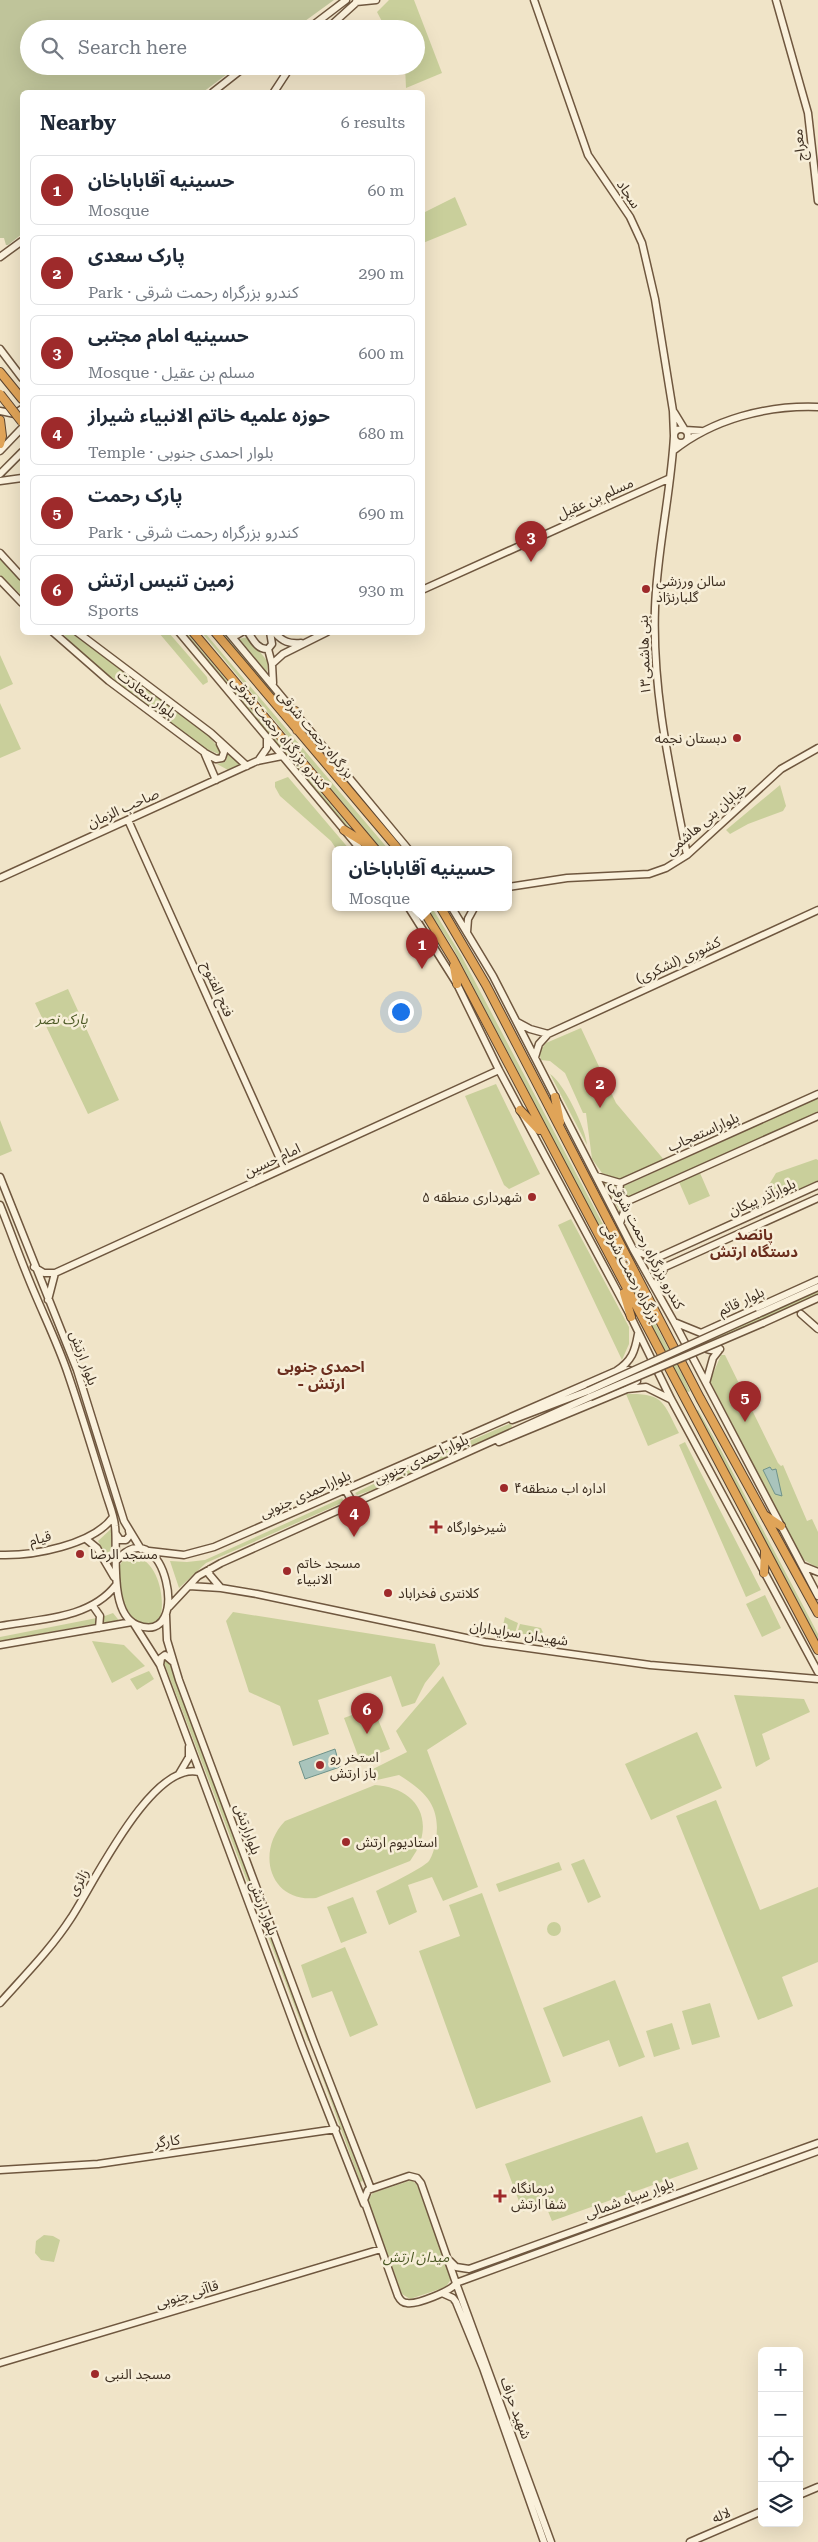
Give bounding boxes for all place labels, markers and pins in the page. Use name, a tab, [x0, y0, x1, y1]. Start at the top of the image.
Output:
pin: 3	[515, 521, 547, 562]
place label: سالن ورزشی گلبارنژاد	[656, 573, 726, 606]
marker: سالن ورزشی گلبارنژاد	[640, 583, 652, 595]
place label: دبستان نجمه	[655, 730, 727, 747]
marker: دبستان نجمه	[731, 732, 743, 744]
pin: 1	[406, 928, 438, 969]
pin: 2	[584, 1067, 616, 1108]
place label: شهرداری منطقه ۵	[422, 1189, 522, 1206]
marker: شهرداری منطقه ۵	[526, 1191, 538, 1203]
pin: 5	[729, 1381, 761, 1422]
place label: اداره اب منطقه۴	[514, 1480, 606, 1497]
marker: اداره اب منطقه۴	[498, 1482, 510, 1494]
pin: 4	[338, 1496, 370, 1537]
place label: شیرخوارگاه	[447, 1519, 506, 1536]
marker: شیرخوارگاه	[429, 1520, 443, 1534]
place label: مسجد الرضا	[90, 1546, 158, 1563]
marker: مسجد الرضا	[74, 1548, 86, 1560]
place label: مسجد خاتم الانبیاء	[297, 1555, 361, 1587]
marker: مسجد خاتم الانبیاء	[281, 1565, 293, 1577]
place label: کلانتری فخراباد	[398, 1585, 479, 1602]
marker: کلانتری فخراباد	[382, 1587, 394, 1599]
pin: 6	[351, 1693, 383, 1734]
place label: استخر رو باز ارتش	[330, 1749, 379, 1782]
marker: استخر رو باز ارتش	[314, 1759, 326, 1771]
place label: استادیوم ارتش	[356, 1834, 437, 1853]
marker: استادیوم ارتش	[340, 1836, 352, 1848]
place label: درمانگاه شفا ارتش	[511, 2180, 567, 2213]
marker: درمانگاه شفا ارتش	[493, 2189, 507, 2203]
place label: مسجد النبی	[105, 2366, 171, 2383]
marker: مسجد النبی	[89, 2368, 101, 2380]

